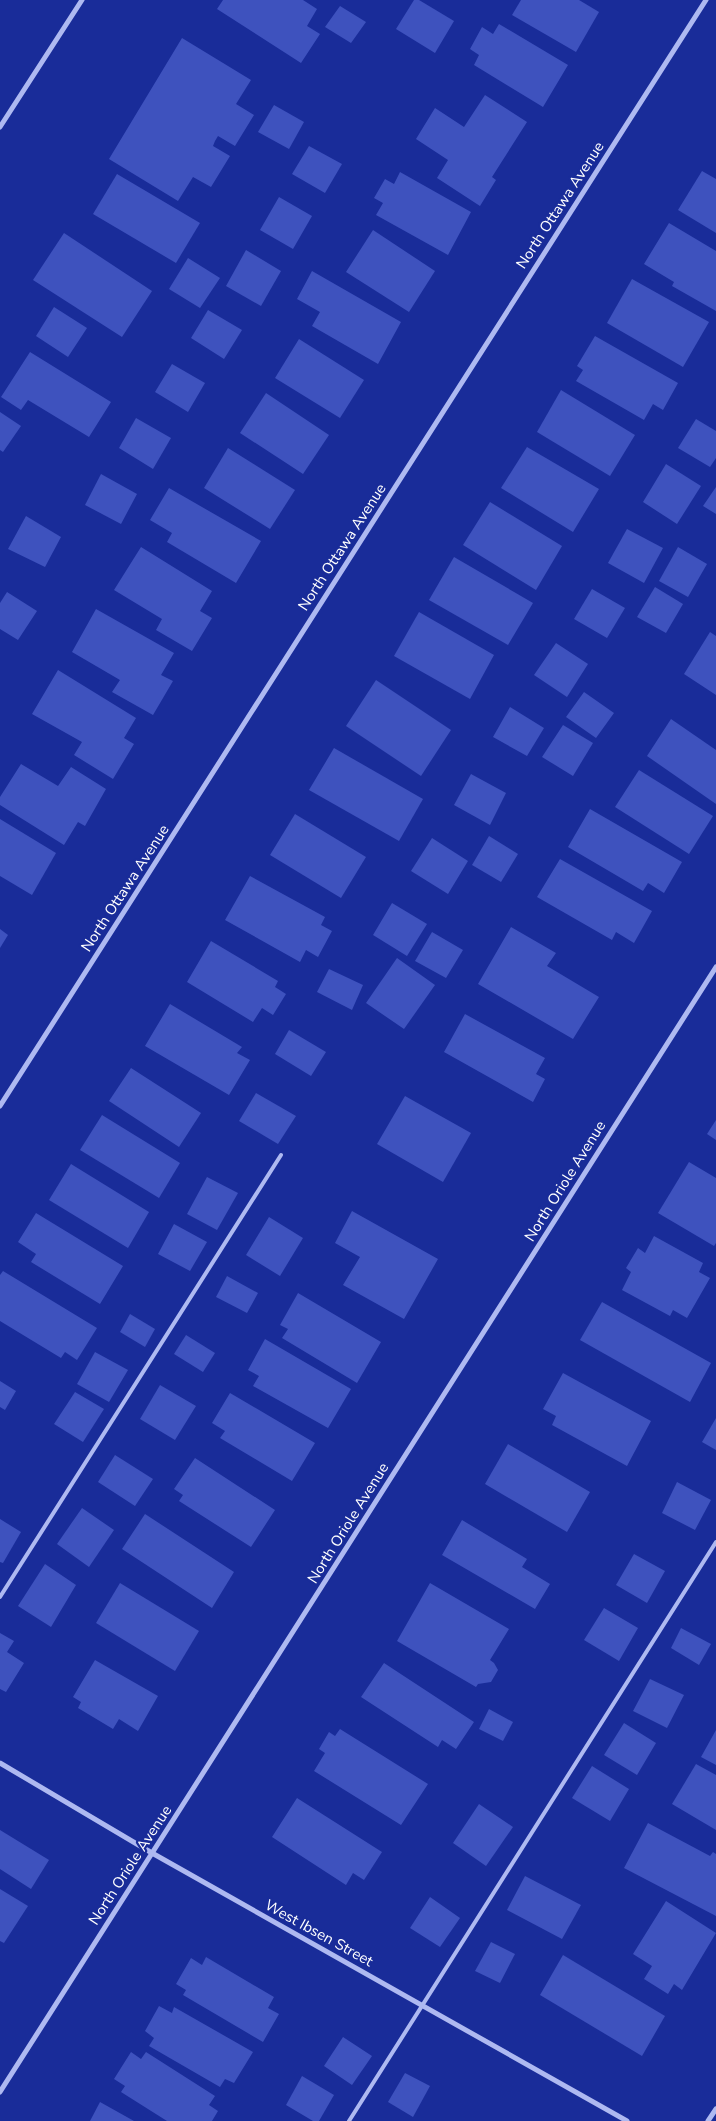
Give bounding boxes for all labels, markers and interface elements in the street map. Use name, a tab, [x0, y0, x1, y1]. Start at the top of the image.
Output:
street label: North Ottawa Avenue	[511, 138, 609, 272]
street label: North Ottawa Avenue	[293, 480, 391, 614]
street label: North Ottawa Avenue	[76, 821, 174, 955]
street label: North Oriole Avenue	[520, 1117, 610, 1245]
street label: North Oriole Avenue	[303, 1459, 393, 1587]
street label: North Oriole Avenue	[84, 1801, 176, 1929]
street label: West Ibsen Street	[261, 1895, 377, 1971]

